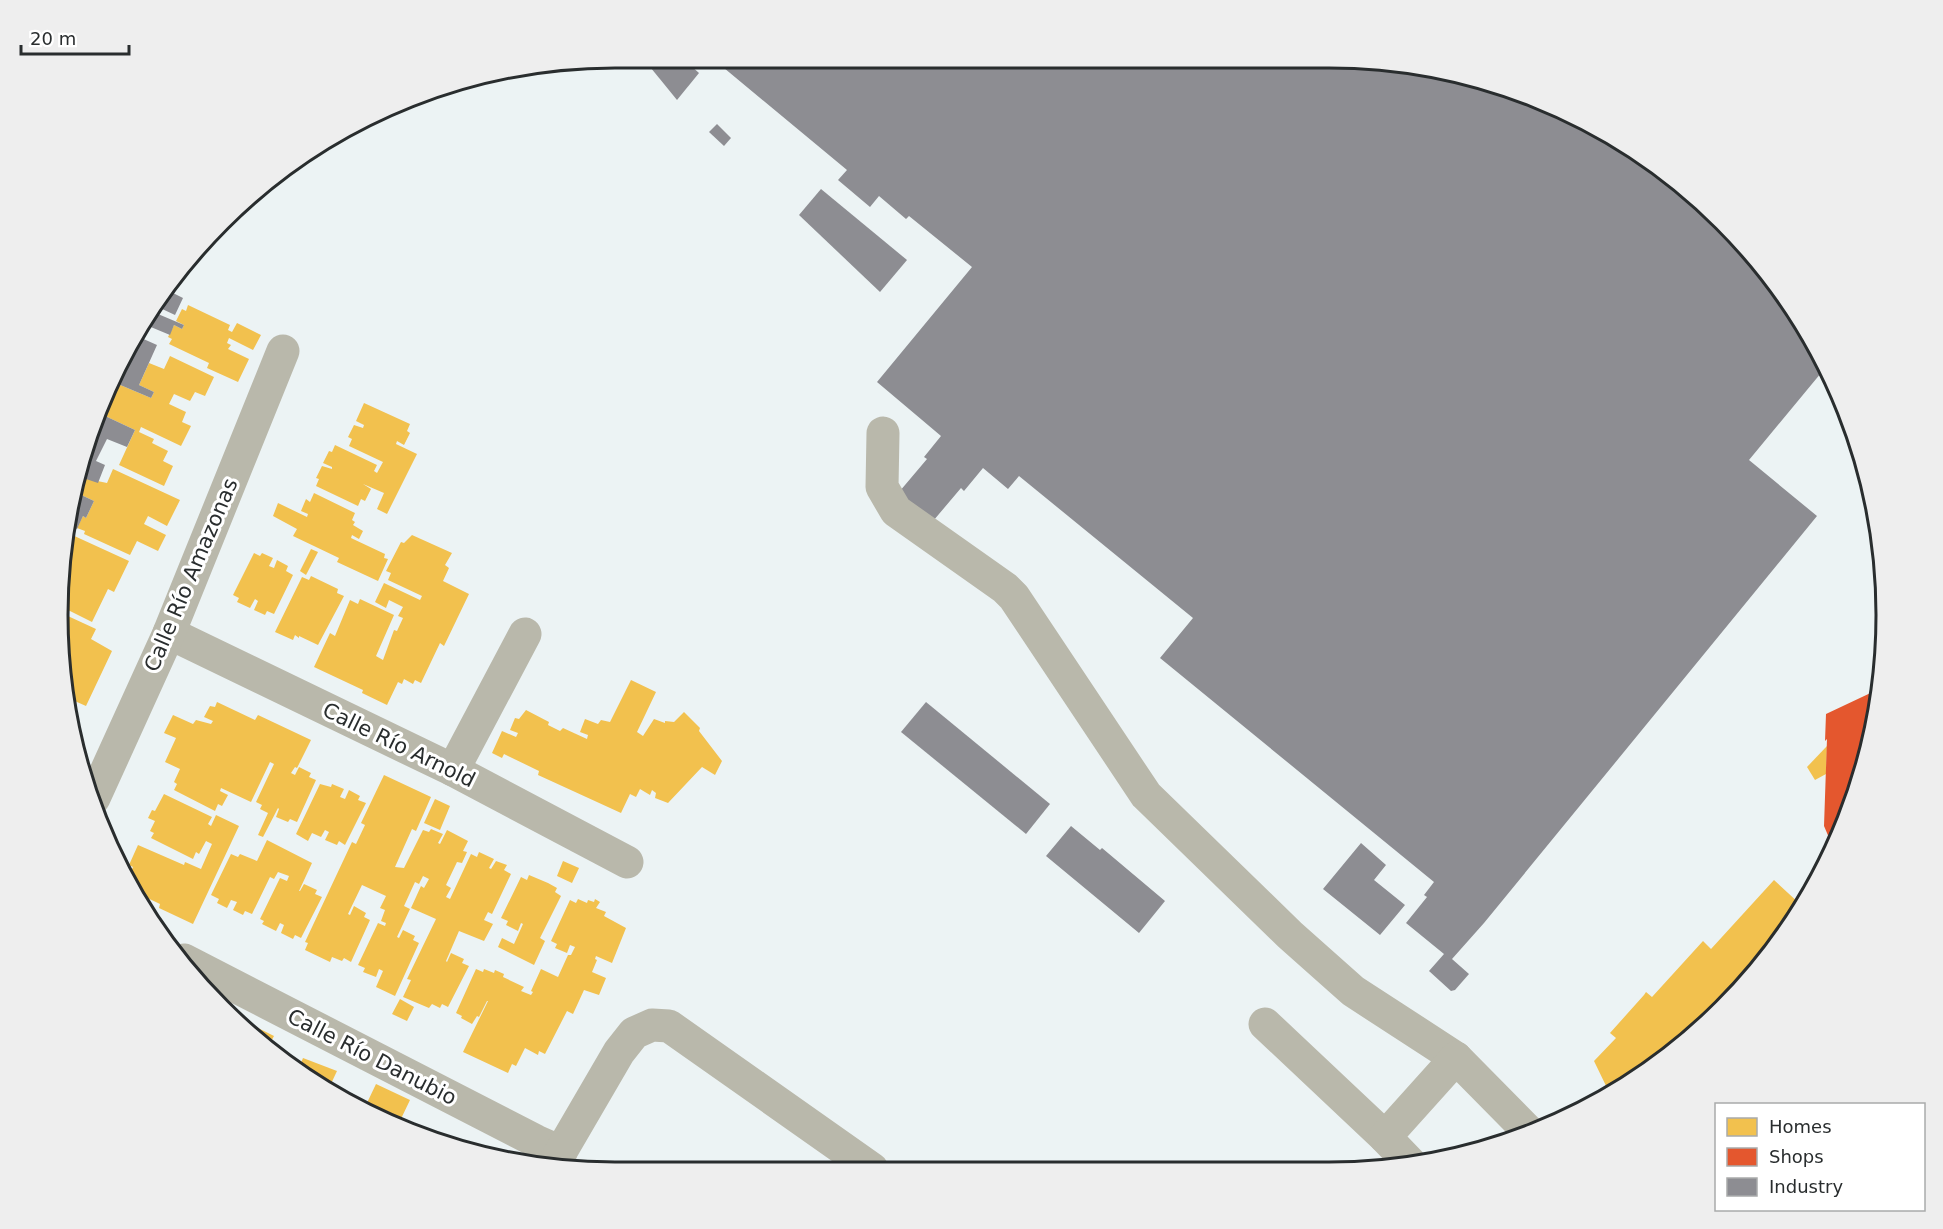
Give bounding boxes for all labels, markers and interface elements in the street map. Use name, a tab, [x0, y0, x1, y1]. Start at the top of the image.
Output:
scale bar	[21, 18, 129, 56]
text: 20 m	[30, 28, 76, 49]
street label: Calle Río Amazonas	[139, 475, 243, 675]
street label: Calle Río Arnold	[319, 698, 479, 792]
street label: Calle Río Danubio	[284, 1004, 460, 1110]
legend	[1715, 1103, 1925, 1211]
text: Homes	[1769, 1116, 1832, 1137]
text: Shops	[1769, 1146, 1824, 1167]
text: Industry	[1769, 1176, 1843, 1197]

